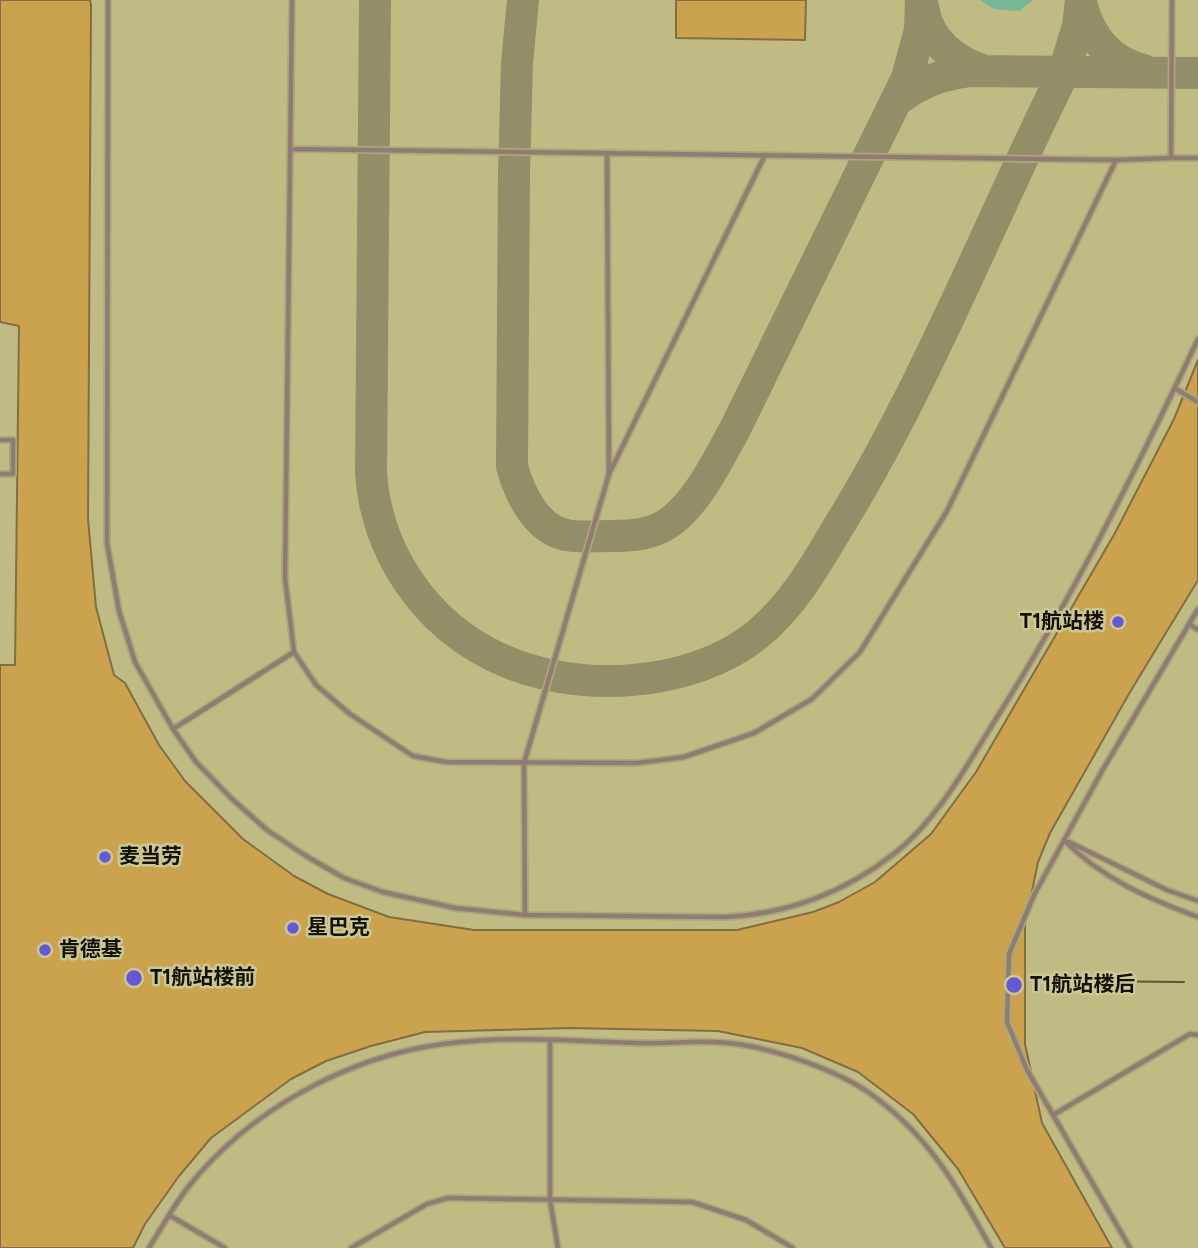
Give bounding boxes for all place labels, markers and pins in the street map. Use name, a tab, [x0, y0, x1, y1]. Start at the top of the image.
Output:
place label: T1航站楼	[1020, 609, 1104, 635]
marker: T1航站楼	[1110, 614, 1126, 630]
place label: 麦当劳	[119, 844, 182, 870]
marker: 麦当劳	[97, 849, 113, 865]
place label: 星巴克	[307, 915, 370, 941]
marker: 星巴克	[285, 920, 301, 936]
place label: 肯德基	[59, 937, 122, 963]
marker: 肯德基	[37, 942, 53, 958]
place label: T1航站楼前	[150, 965, 255, 991]
marker: T1航站楼前	[124, 968, 144, 988]
place label: T1航站楼后	[1030, 972, 1135, 998]
marker: T1航站楼后	[1004, 975, 1024, 995]

